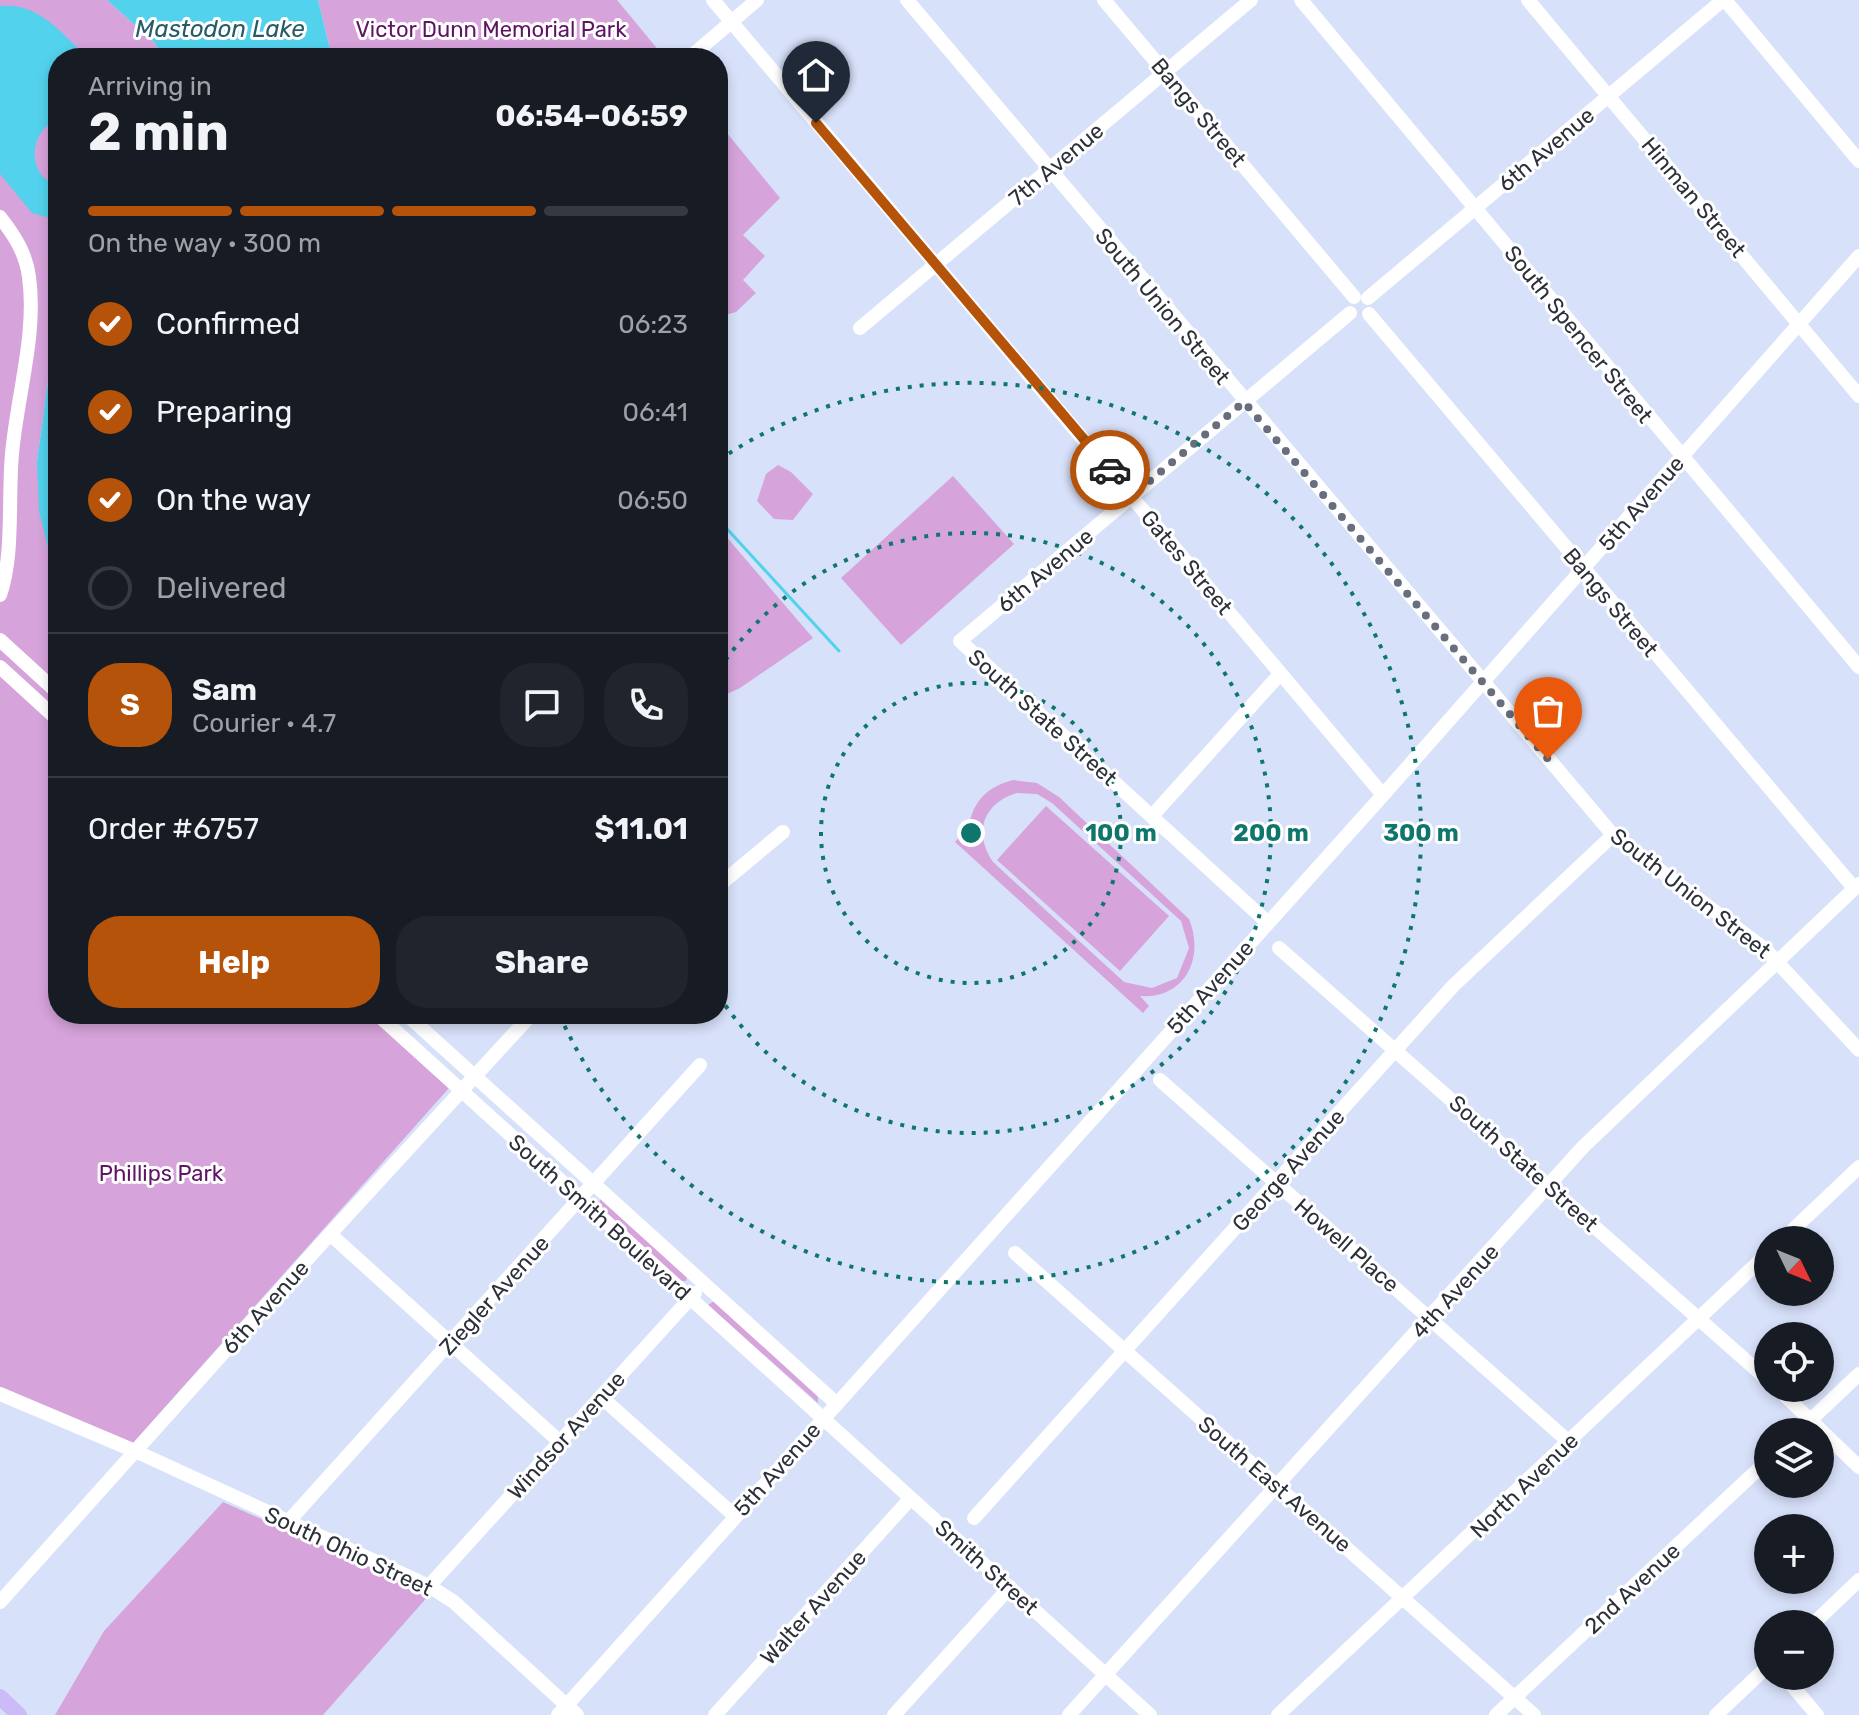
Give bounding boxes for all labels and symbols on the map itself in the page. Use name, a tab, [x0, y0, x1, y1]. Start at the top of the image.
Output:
water label: Mastodon Lake	[135, 15, 305, 43]
park label: Victor Dunn Memorial Park	[355, 16, 627, 43]
pin	[782, 41, 850, 123]
street label: Bangs Street	[1145, 52, 1252, 172]
street label: 6th Avenue	[1493, 101, 1600, 197]
street label: 7th Avenue	[1004, 117, 1109, 212]
street label: Hinman Street	[1636, 132, 1752, 263]
street label: South Union Street	[1089, 223, 1236, 390]
street label: South Spencer Street	[1499, 240, 1659, 429]
courier	[1070, 430, 1150, 510]
street label: 5th Avenue	[1593, 450, 1690, 556]
street label: Gates Street	[1135, 505, 1238, 620]
street label: 6th Avenue	[992, 522, 1099, 618]
street label: Bangs Street	[1557, 542, 1664, 662]
street label: South State Street	[963, 643, 1123, 792]
pin	[1514, 677, 1582, 759]
centre of rings	[957, 819, 985, 847]
text: 100 m	[1085, 819, 1157, 847]
text: 200 m	[1233, 819, 1309, 847]
text: 300 m	[1383, 819, 1459, 847]
street label: South Union Street	[1605, 822, 1777, 965]
street label: 5th Avenue	[1161, 935, 1260, 1040]
street label: South State Street	[1444, 1089, 1604, 1238]
street label: George Avenue	[1226, 1104, 1350, 1237]
street label: South Smith Boulevard	[503, 1128, 696, 1306]
park label: Phillips Park	[99, 1160, 224, 1187]
street label: Howell Place	[1289, 1193, 1405, 1298]
north arrow	[1754, 1226, 1834, 1306]
street label: Ziegler Avenue	[434, 1230, 555, 1361]
street label: 4th Avenue	[1406, 1239, 1505, 1344]
street label: 6th Avenue	[216, 1255, 315, 1360]
street label: Windsor Avenue	[502, 1366, 631, 1505]
street label: South East Avenue	[1193, 1411, 1357, 1558]
street label: 5th Avenue	[728, 1417, 827, 1522]
street label: North Avenue	[1465, 1427, 1584, 1544]
street label: South Ohio Street	[261, 1501, 437, 1602]
street label: Smith Street	[929, 1514, 1044, 1621]
street label: 2nd Avenue	[1579, 1537, 1686, 1640]
street label: Walter Avenue	[755, 1544, 872, 1670]

